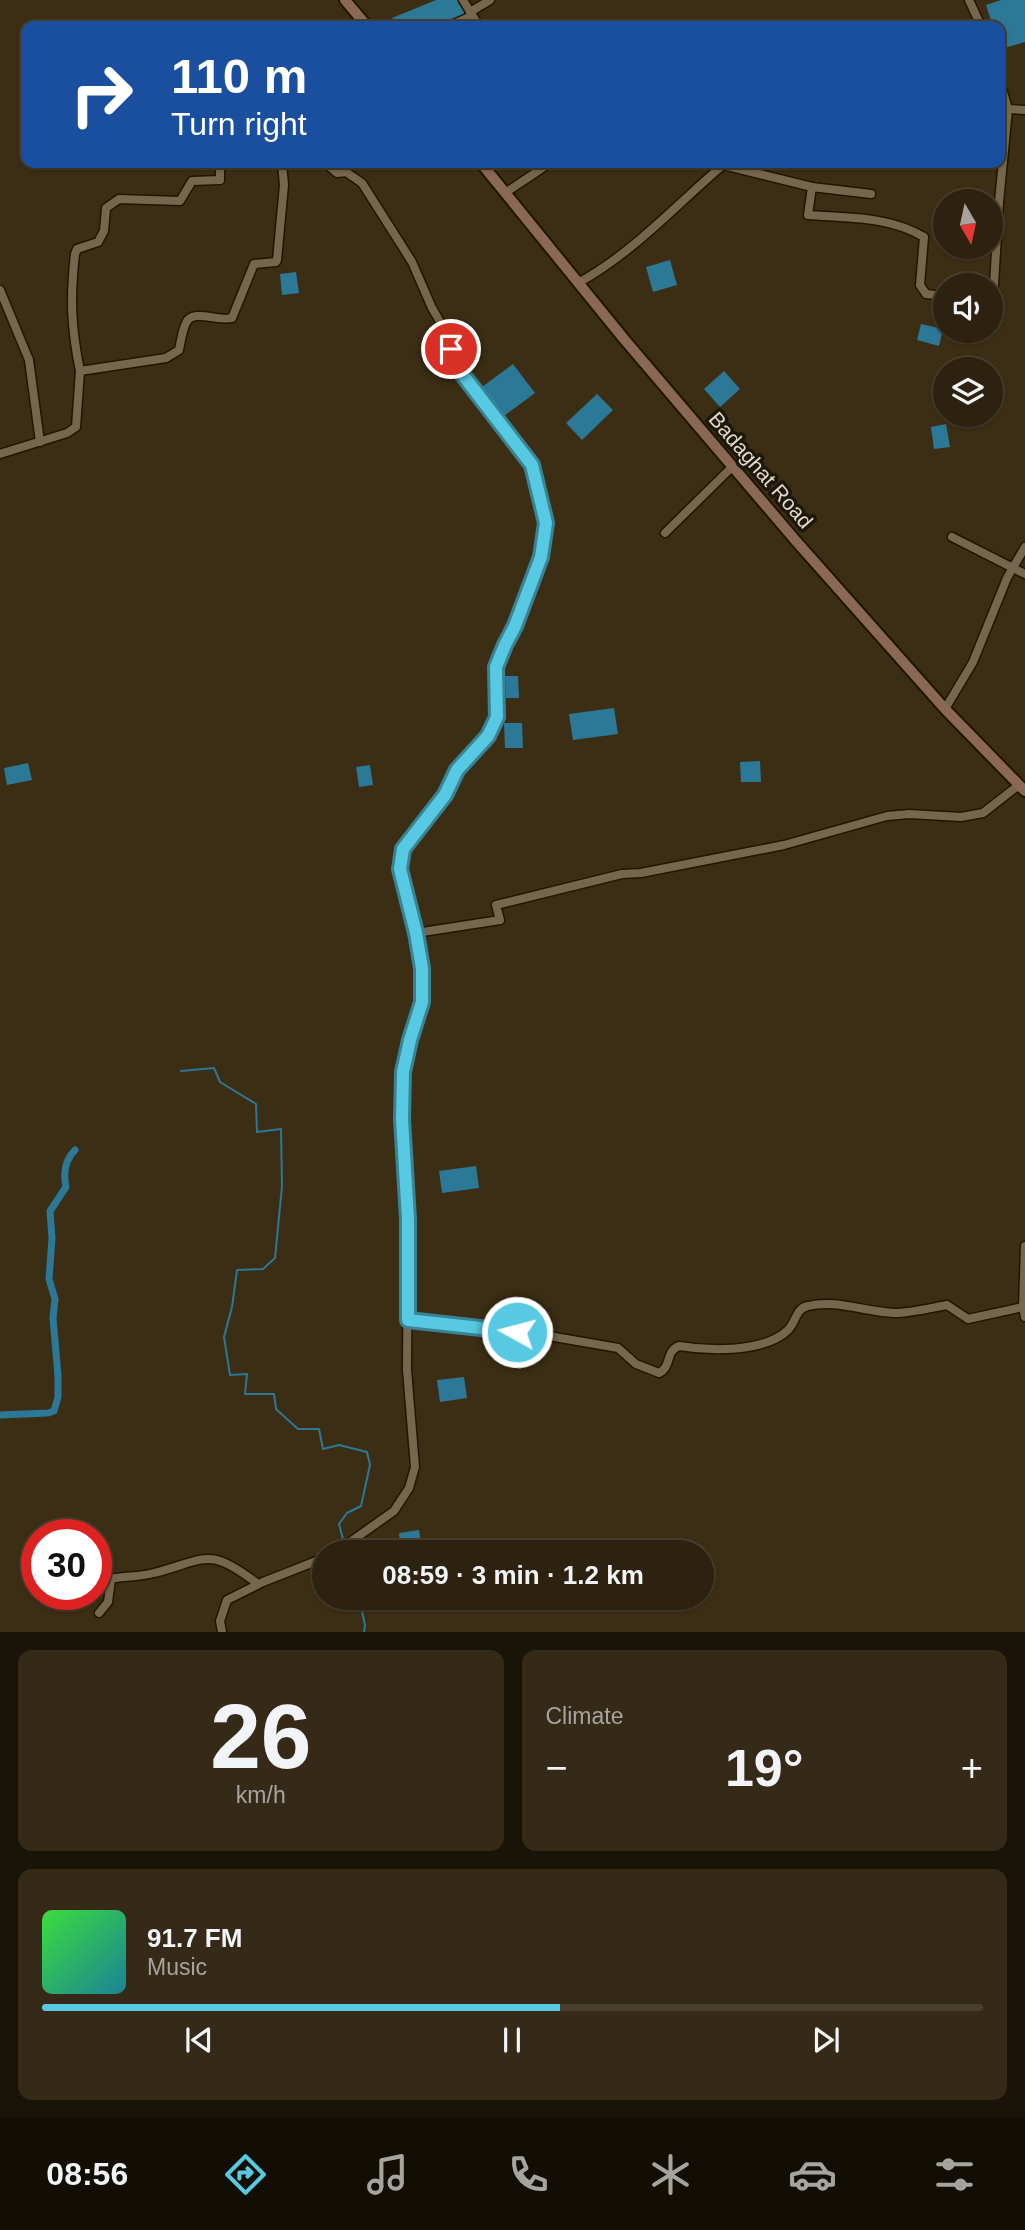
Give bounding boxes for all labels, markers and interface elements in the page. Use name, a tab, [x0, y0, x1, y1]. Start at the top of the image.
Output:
icon: right	[56, 49, 147, 140]
text: 110 m	[171, 49, 307, 103]
text: Turn right	[171, 106, 307, 142]
north arrow	[933, 189, 1003, 259]
map controls	[933, 189, 1003, 427]
button: sound	[933, 273, 1003, 343]
pin	[421, 319, 481, 379]
icon: arrive	[432, 330, 470, 368]
button: layers	[933, 357, 1003, 427]
street label: Badaghat Road	[704, 407, 818, 533]
position arrow	[480, 1295, 554, 1369]
speed limit sign: 30	[21, 1519, 112, 1610]
text: 08:59 · 3 min · 1.2 km	[382, 1560, 644, 1590]
text: 26	[210, 1686, 311, 1787]
text: Climate	[546, 1703, 623, 1729]
text: 19°	[725, 1739, 804, 1797]
text: −	[546, 1747, 568, 1789]
text: +	[961, 1747, 983, 1789]
text: km/h	[236, 1782, 286, 1808]
text: 91.7 FM	[147, 1923, 242, 1953]
text: Music	[147, 1954, 207, 1980]
icon: previous	[180, 2021, 218, 2059]
icon: pause	[493, 2021, 531, 2059]
icon: next	[807, 2021, 845, 2059]
icon: directions	[221, 2150, 270, 2199]
icon: music	[363, 2150, 412, 2199]
icon: phone	[504, 2150, 553, 2199]
icon: climate	[646, 2150, 695, 2199]
icon: car	[788, 2150, 837, 2199]
icon: filters	[930, 2150, 979, 2199]
text: 08:56	[46, 2156, 128, 2192]

